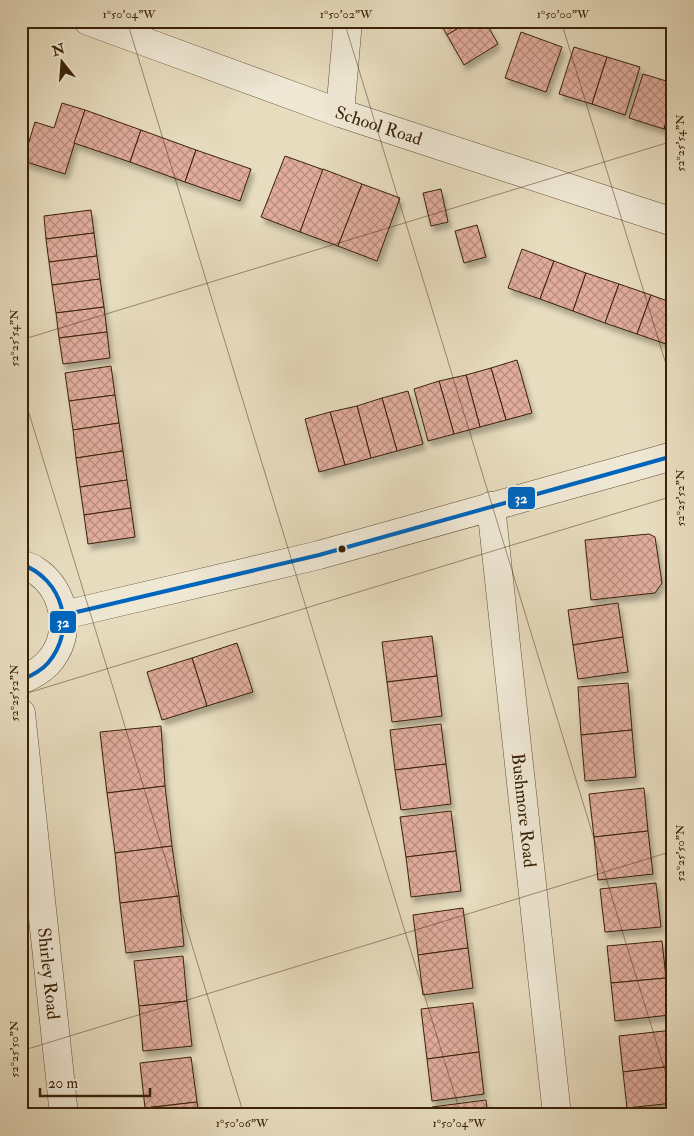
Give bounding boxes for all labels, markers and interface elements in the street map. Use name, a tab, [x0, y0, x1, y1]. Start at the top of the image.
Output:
text: 1°50'04"W	[103, 7, 156, 22]
text: 1°50'02"W	[320, 7, 373, 22]
text: 1°50'00"W	[537, 7, 590, 22]
north arrow	[38, 38, 88, 88]
text: N	[49, 40, 67, 60]
street label: School Road	[332, 101, 425, 151]
text: 52°25'54"N	[673, 114, 688, 172]
text: 52°25'54"N	[7, 309, 22, 367]
text: 52°25'52"N	[673, 469, 688, 527]
line badge: 32	[507, 486, 536, 510]
text: 32	[515, 490, 527, 507]
unlabelled marker	[337, 544, 347, 554]
line badge: 32	[49, 610, 77, 634]
text: 32	[57, 614, 69, 631]
text: 52°25'52"N	[7, 664, 22, 722]
street label: Bushmore Road	[506, 752, 541, 869]
text: 52°25'50"N	[673, 824, 688, 882]
street label: Shirley Road	[32, 926, 65, 1021]
text: 52°25'50"N	[7, 1020, 22, 1078]
scale bar	[40, 1066, 150, 1098]
text: 20 m	[48, 1074, 78, 1093]
text: 1°50'06"W	[216, 1116, 269, 1131]
text: 1°50'04"W	[433, 1116, 486, 1131]

